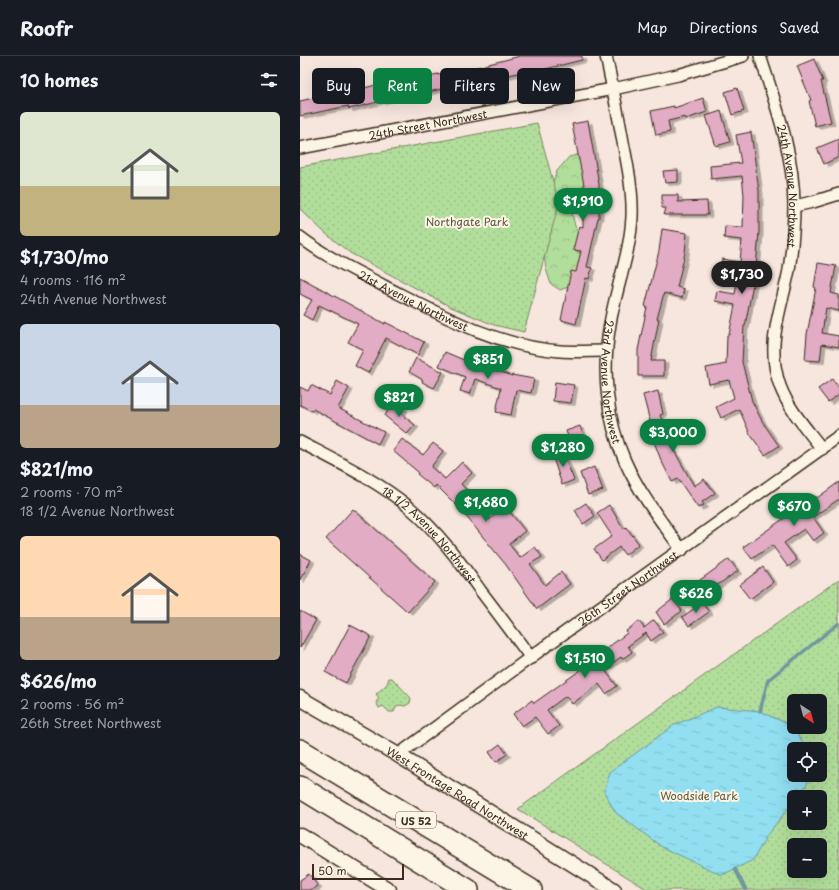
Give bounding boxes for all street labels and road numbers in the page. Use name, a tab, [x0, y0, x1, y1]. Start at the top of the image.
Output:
street label: 24th Street Northwest	[367, 104, 489, 143]
street label: 24th Avenue Northwest	[773, 122, 803, 249]
street label: 21st Avenue Northwest	[356, 266, 472, 335]
street label: 23rd Avenue Northwest	[598, 319, 626, 446]
street label: 18 1/2 Avenue Northwest	[379, 481, 481, 587]
street label: 26th Street Northwest	[574, 546, 682, 629]
street label: West Frontage Road Northwest	[384, 742, 533, 844]
road number: US 52	[396, 812, 436, 828]

